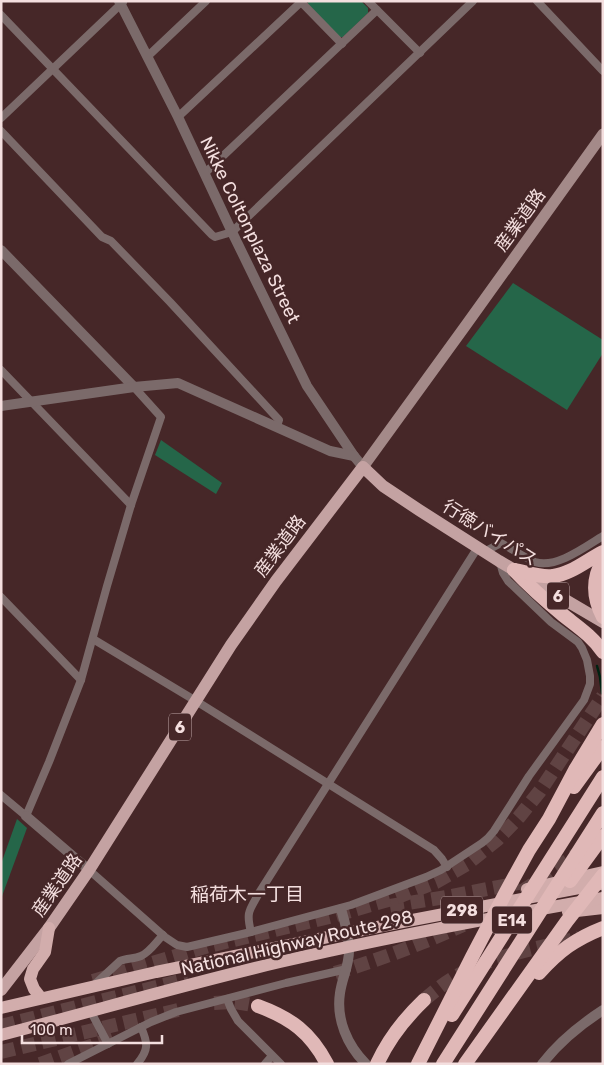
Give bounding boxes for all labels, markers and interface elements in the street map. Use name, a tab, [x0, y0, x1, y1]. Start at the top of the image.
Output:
street label: Nikke Coltonplaza Street	[195, 133, 305, 327]
street label: 産業道路	[490, 184, 550, 256]
street label: 行徳バイパス	[439, 495, 541, 571]
street label: 産業道路	[250, 511, 310, 581]
road number: 6	[547, 582, 569, 610]
road number: 6	[169, 714, 191, 740]
street label: 産業道路	[27, 849, 87, 921]
district label: 稲荷木一丁目	[190, 883, 304, 906]
road number: 298	[441, 896, 483, 924]
street label: National Highway Route 298	[179, 906, 415, 980]
road number: E14	[492, 906, 532, 934]
scale bar	[22, 1012, 162, 1044]
text: 100 m	[30, 1021, 72, 1039]

